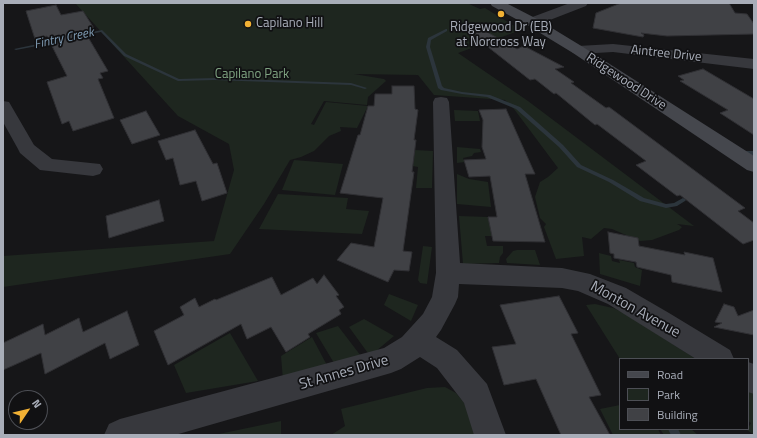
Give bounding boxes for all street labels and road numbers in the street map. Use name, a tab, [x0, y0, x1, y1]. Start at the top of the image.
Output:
street label: Aintree Drive	[630, 43, 702, 65]
street label: Ridgewood Drive	[583, 50, 669, 114]
street label: Monton Avenue	[587, 278, 683, 342]
street label: St Annes Drive	[297, 352, 391, 394]

